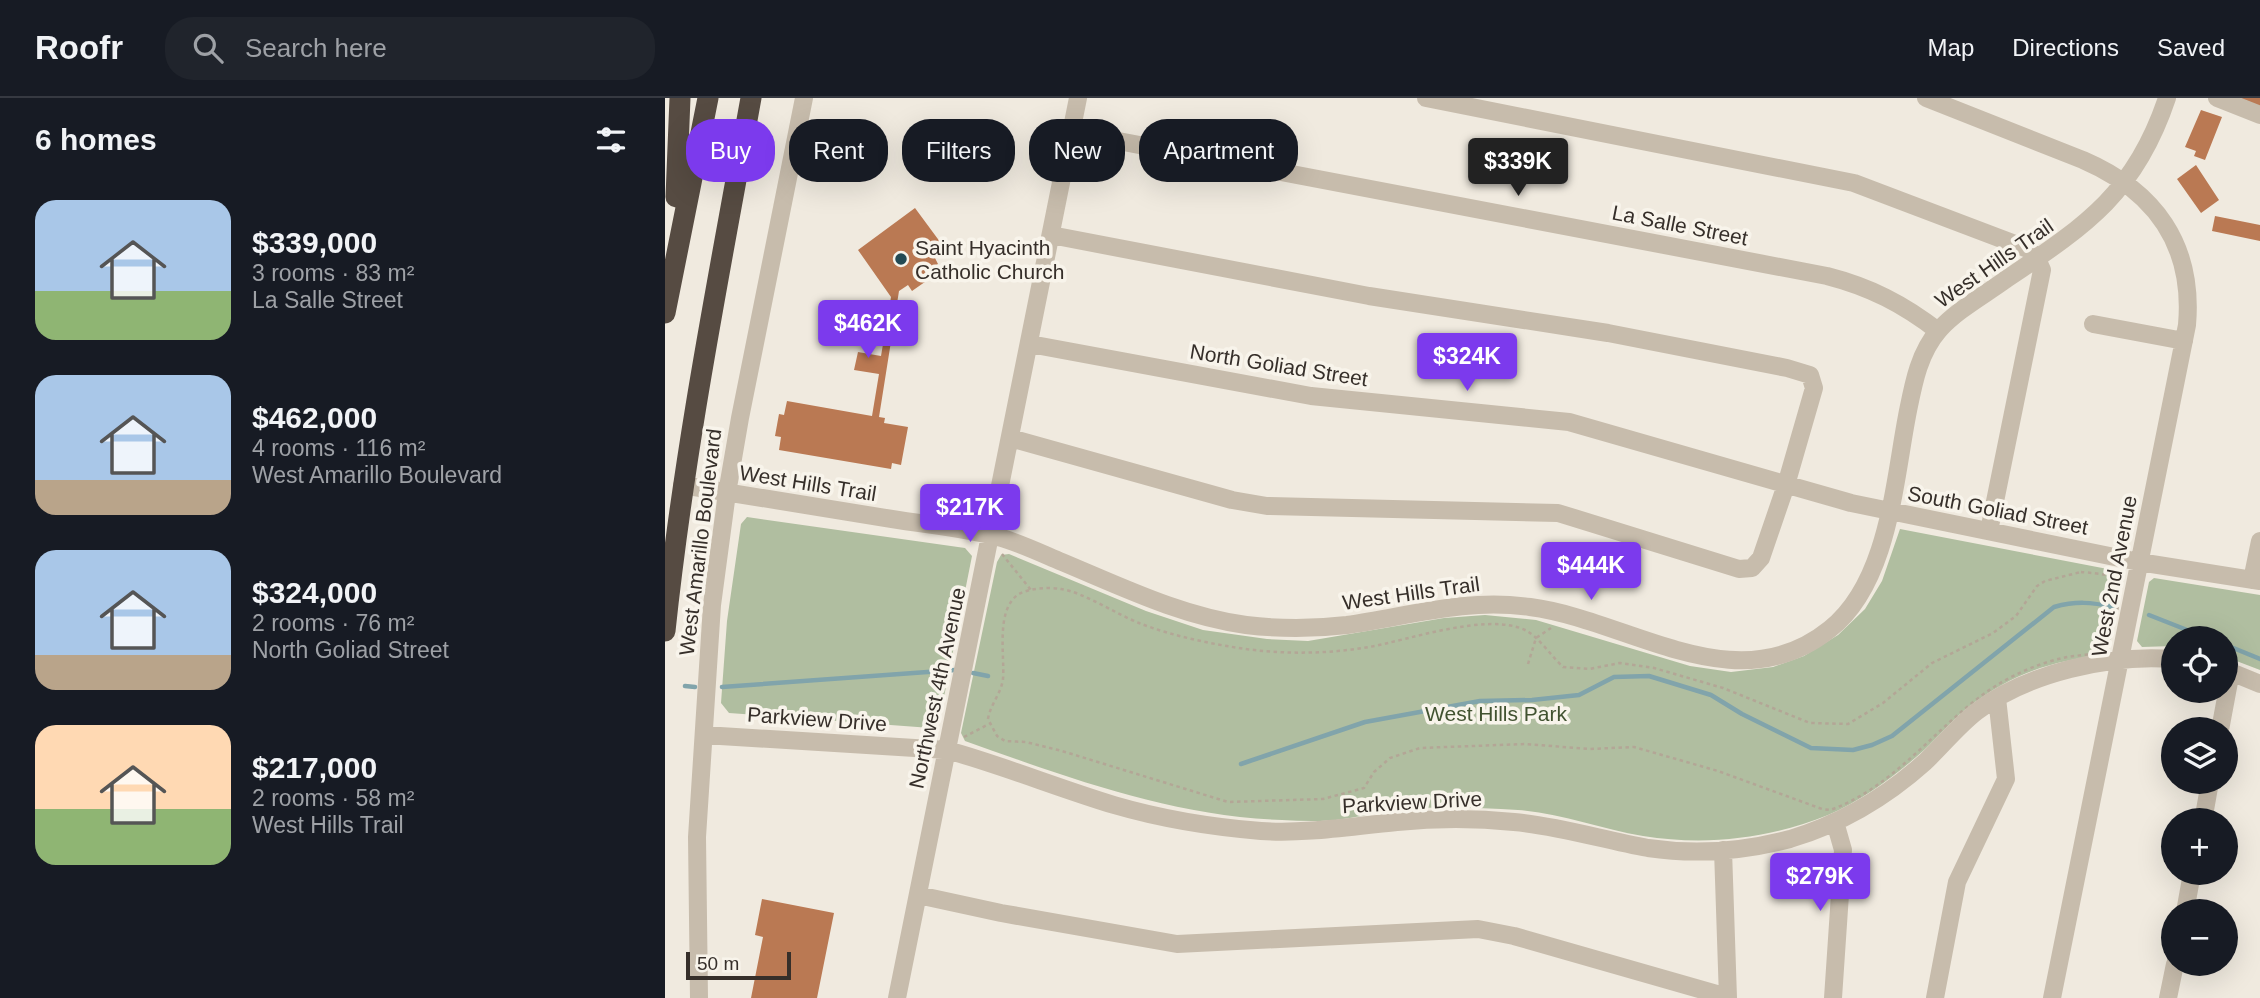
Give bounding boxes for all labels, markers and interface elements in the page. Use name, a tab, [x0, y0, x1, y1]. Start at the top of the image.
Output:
search box	[165, 17, 655, 80]
text: Roofr	[35, 29, 123, 66]
icon: search	[189, 29, 227, 67]
text: Search here	[245, 33, 387, 63]
text: Map	[1928, 34, 1974, 61]
text: Directions	[2012, 34, 2119, 61]
text: Saved	[2157, 34, 2225, 61]
chip: Buy	[686, 119, 775, 182]
chip: Rent	[789, 119, 888, 182]
chip: Filters	[902, 119, 1015, 182]
chip: New	[1029, 119, 1125, 182]
chip: Apartment	[1139, 119, 1298, 182]
icon: filters	[592, 121, 630, 159]
text: 6 homes	[35, 123, 157, 156]
pin: $339K	[1469, 139, 1567, 198]
text: $339K	[1484, 148, 1552, 174]
street label: La Salle Street	[1610, 201, 1750, 249]
street label: West Hills Trail	[1931, 214, 2057, 312]
text: $339,000	[252, 226, 377, 259]
icon: home	[91, 228, 175, 312]
place label: Saint Hyacinth Catholic Church	[915, 236, 1064, 283]
marker: Saint Hyacinth Catholic Church	[893, 251, 909, 267]
text: 3 rooms · 83 m²	[252, 260, 414, 286]
text: La Salle Street	[252, 287, 403, 313]
pin: $462K	[819, 300, 917, 360]
text: $462K	[834, 310, 902, 336]
pin: $324K	[1418, 334, 1516, 393]
street label: North Goliad Street	[1188, 340, 1370, 390]
text: $324K	[1433, 343, 1501, 369]
text: $462,000	[252, 401, 377, 434]
icon: home	[91, 403, 175, 487]
street label: West Amarillo Boulevard	[675, 427, 725, 657]
text: 4 rooms · 116 m²	[252, 435, 425, 461]
street label: West Hills Trail	[738, 461, 878, 505]
text: West Amarillo Boulevard	[252, 462, 502, 488]
street label: South Goliad Street	[1906, 481, 2090, 539]
pin: $217K	[921, 484, 1019, 544]
street label: West 2nd Avenue	[2087, 493, 2141, 659]
text: $217K	[936, 494, 1004, 520]
pin: $444K	[1542, 542, 1640, 602]
text: $444K	[1557, 552, 1625, 578]
street label: West Hills Trail	[1341, 572, 1481, 614]
text: $324,000	[252, 576, 377, 609]
icon: home	[91, 578, 175, 662]
street label: Northwest 4th Avenue	[904, 585, 970, 791]
text: 2 rooms · 76 m²	[252, 610, 414, 636]
map controls	[2161, 626, 2238, 976]
button: locate	[2161, 626, 2238, 703]
text: North Goliad Street	[252, 637, 449, 663]
park label: West Hills Park	[1425, 702, 1567, 725]
street label: Parkview Drive	[746, 703, 888, 735]
button: layers	[2161, 717, 2238, 794]
text: $217,000	[252, 751, 377, 784]
icon: home	[91, 753, 175, 837]
text: 2 rooms · 58 m²	[252, 785, 414, 811]
street label: Parkview Drive	[1341, 787, 1483, 817]
button: +	[2161, 808, 2238, 885]
text: West Hills Trail	[252, 812, 404, 838]
pin: $279K	[1771, 854, 1869, 913]
text: $279K	[1786, 863, 1854, 889]
button: −	[2161, 899, 2238, 976]
scale bar	[686, 949, 791, 981]
text: 50 m	[697, 953, 739, 974]

